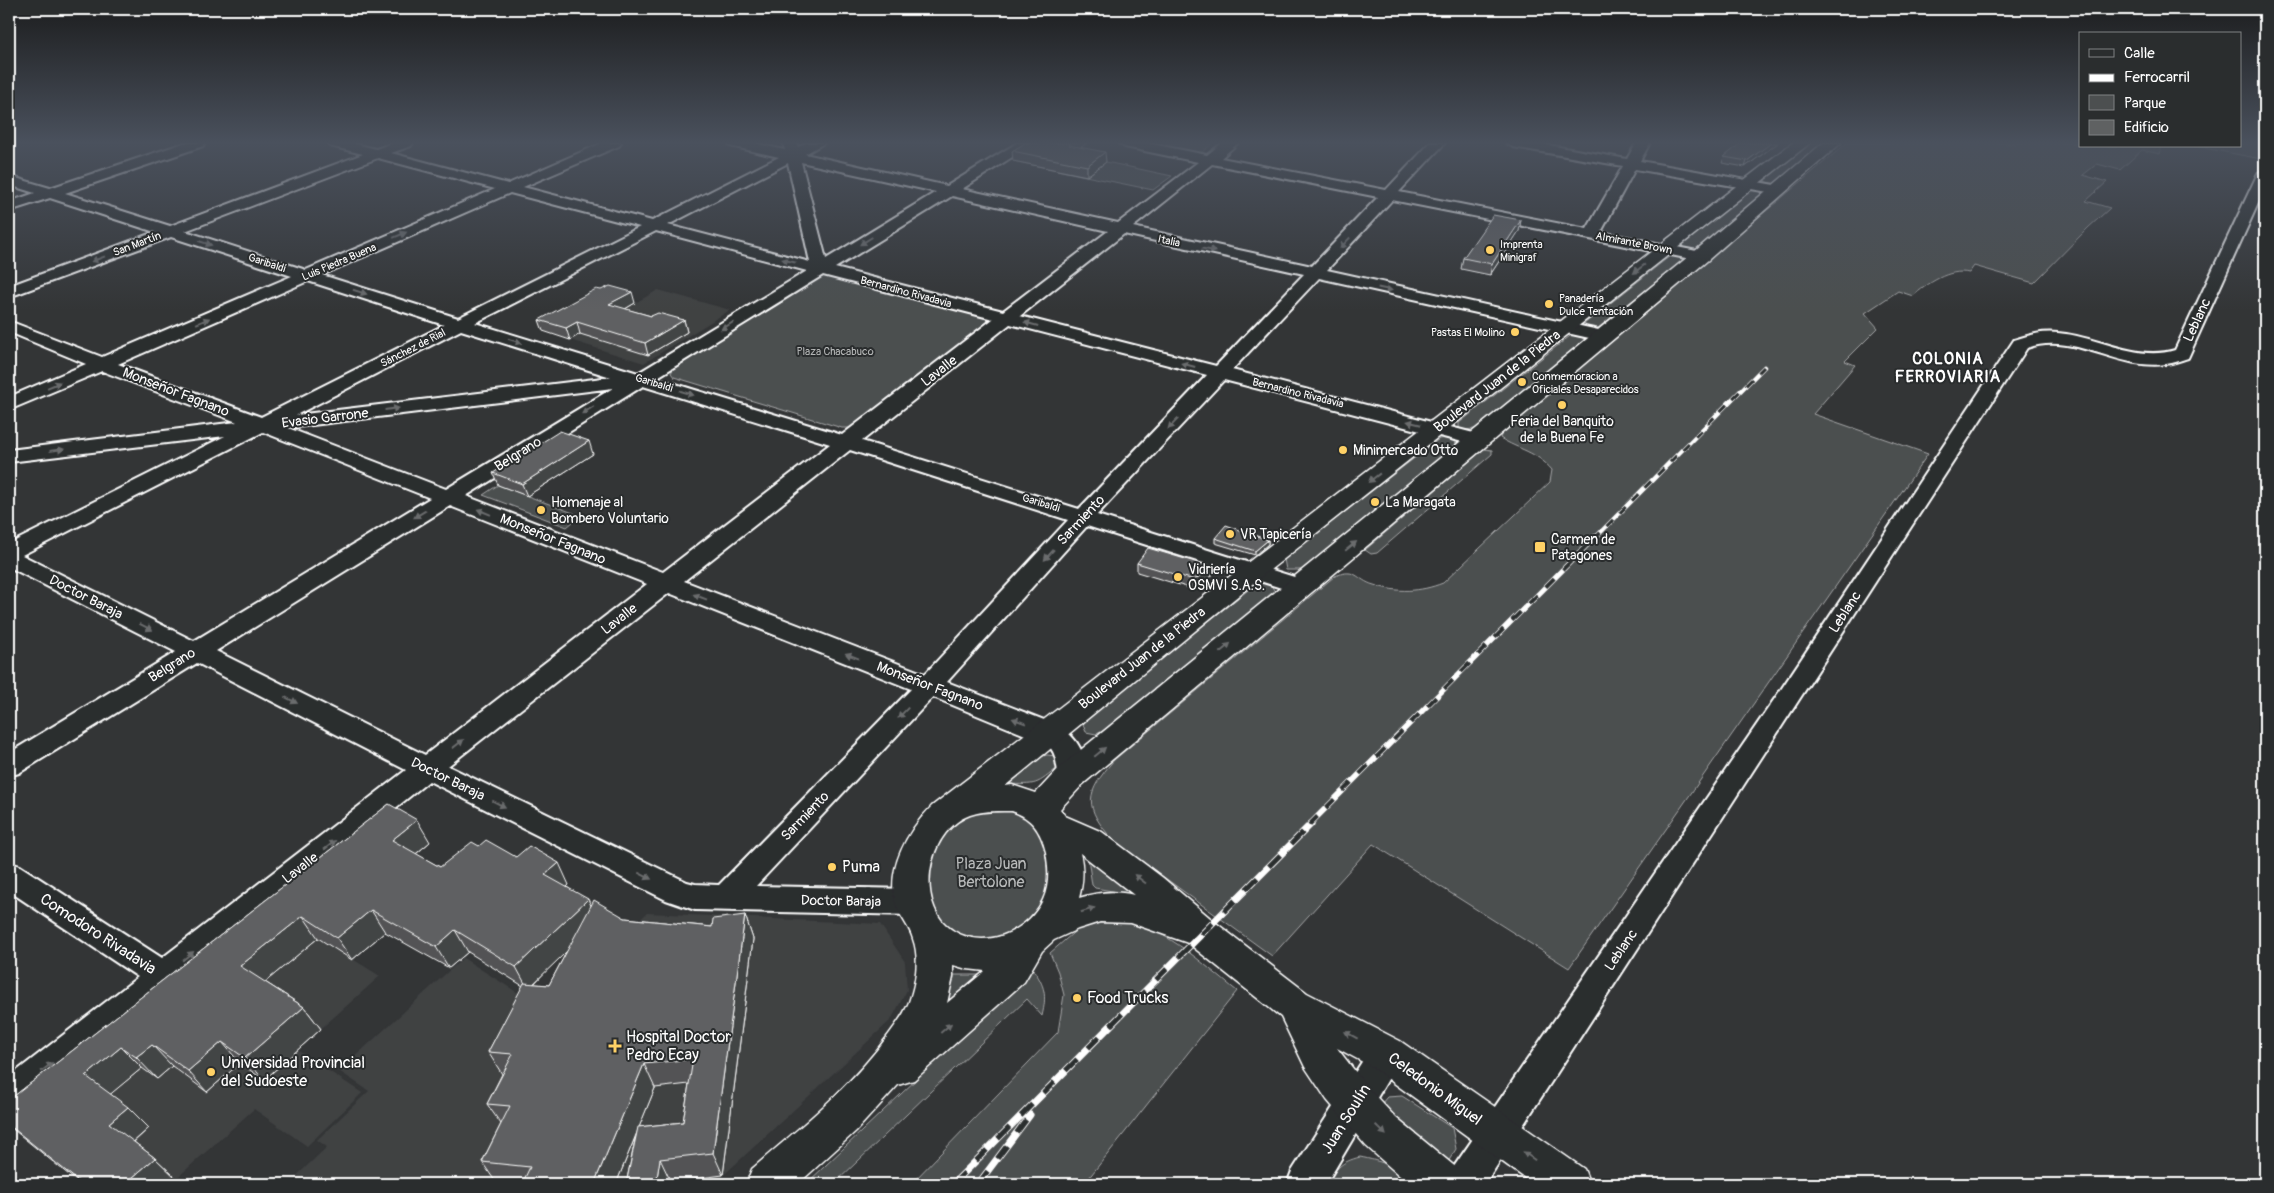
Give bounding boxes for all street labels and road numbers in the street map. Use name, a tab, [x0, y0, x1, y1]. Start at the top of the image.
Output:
street label: San Martín	[111, 229, 163, 259]
street label: Almirante Brown	[1595, 229, 1673, 257]
street label: Italia	[1157, 232, 1181, 250]
street label: Luis Piedra Buena	[300, 240, 378, 284]
street label: Garibaldi	[247, 251, 287, 275]
street label: Bernardino Rivadavia	[859, 274, 953, 310]
street label: Leblanc	[2180, 295, 2214, 345]
street label: Sánchez de Rial	[378, 326, 448, 370]
street label: Boulevard Juan de la Piedra	[1430, 326, 1564, 436]
street label: Lavalle	[918, 352, 960, 390]
street label: Monseñor Fagnano	[120, 364, 232, 420]
street label: Garibaldi	[634, 371, 674, 395]
street label: Bernardino Rivadavia	[1251, 375, 1345, 411]
street label: Evasio Garrone	[281, 404, 369, 432]
street label: Belgrano	[491, 433, 545, 475]
street label: Garibaldi	[1021, 491, 1061, 515]
street label: Sarmiento	[1054, 491, 1109, 549]
street label: Monseñor Fagnano	[498, 510, 609, 568]
street label: Doctor Baraja	[46, 571, 126, 623]
street label: Leblanc	[1825, 588, 1865, 636]
street label: Lavalle	[598, 600, 640, 638]
street label: Boulevard Juan de la Piedra	[1075, 603, 1209, 713]
street label: Belgrano	[145, 644, 199, 686]
street label: Monseñor Fagnano	[874, 658, 986, 714]
street label: Doctor Baraja	[408, 754, 488, 804]
street label: Sarmiento	[777, 787, 833, 844]
street label: Lavalle	[279, 849, 321, 887]
street label: Comodoro Rivadavia	[36, 889, 160, 979]
street label: Doctor Baraja	[801, 892, 881, 910]
street label: Leblanc	[1601, 926, 1641, 974]
street label: Celedonio Miguel	[1384, 1048, 1486, 1130]
street label: Juan Soulín	[1317, 1080, 1375, 1158]

